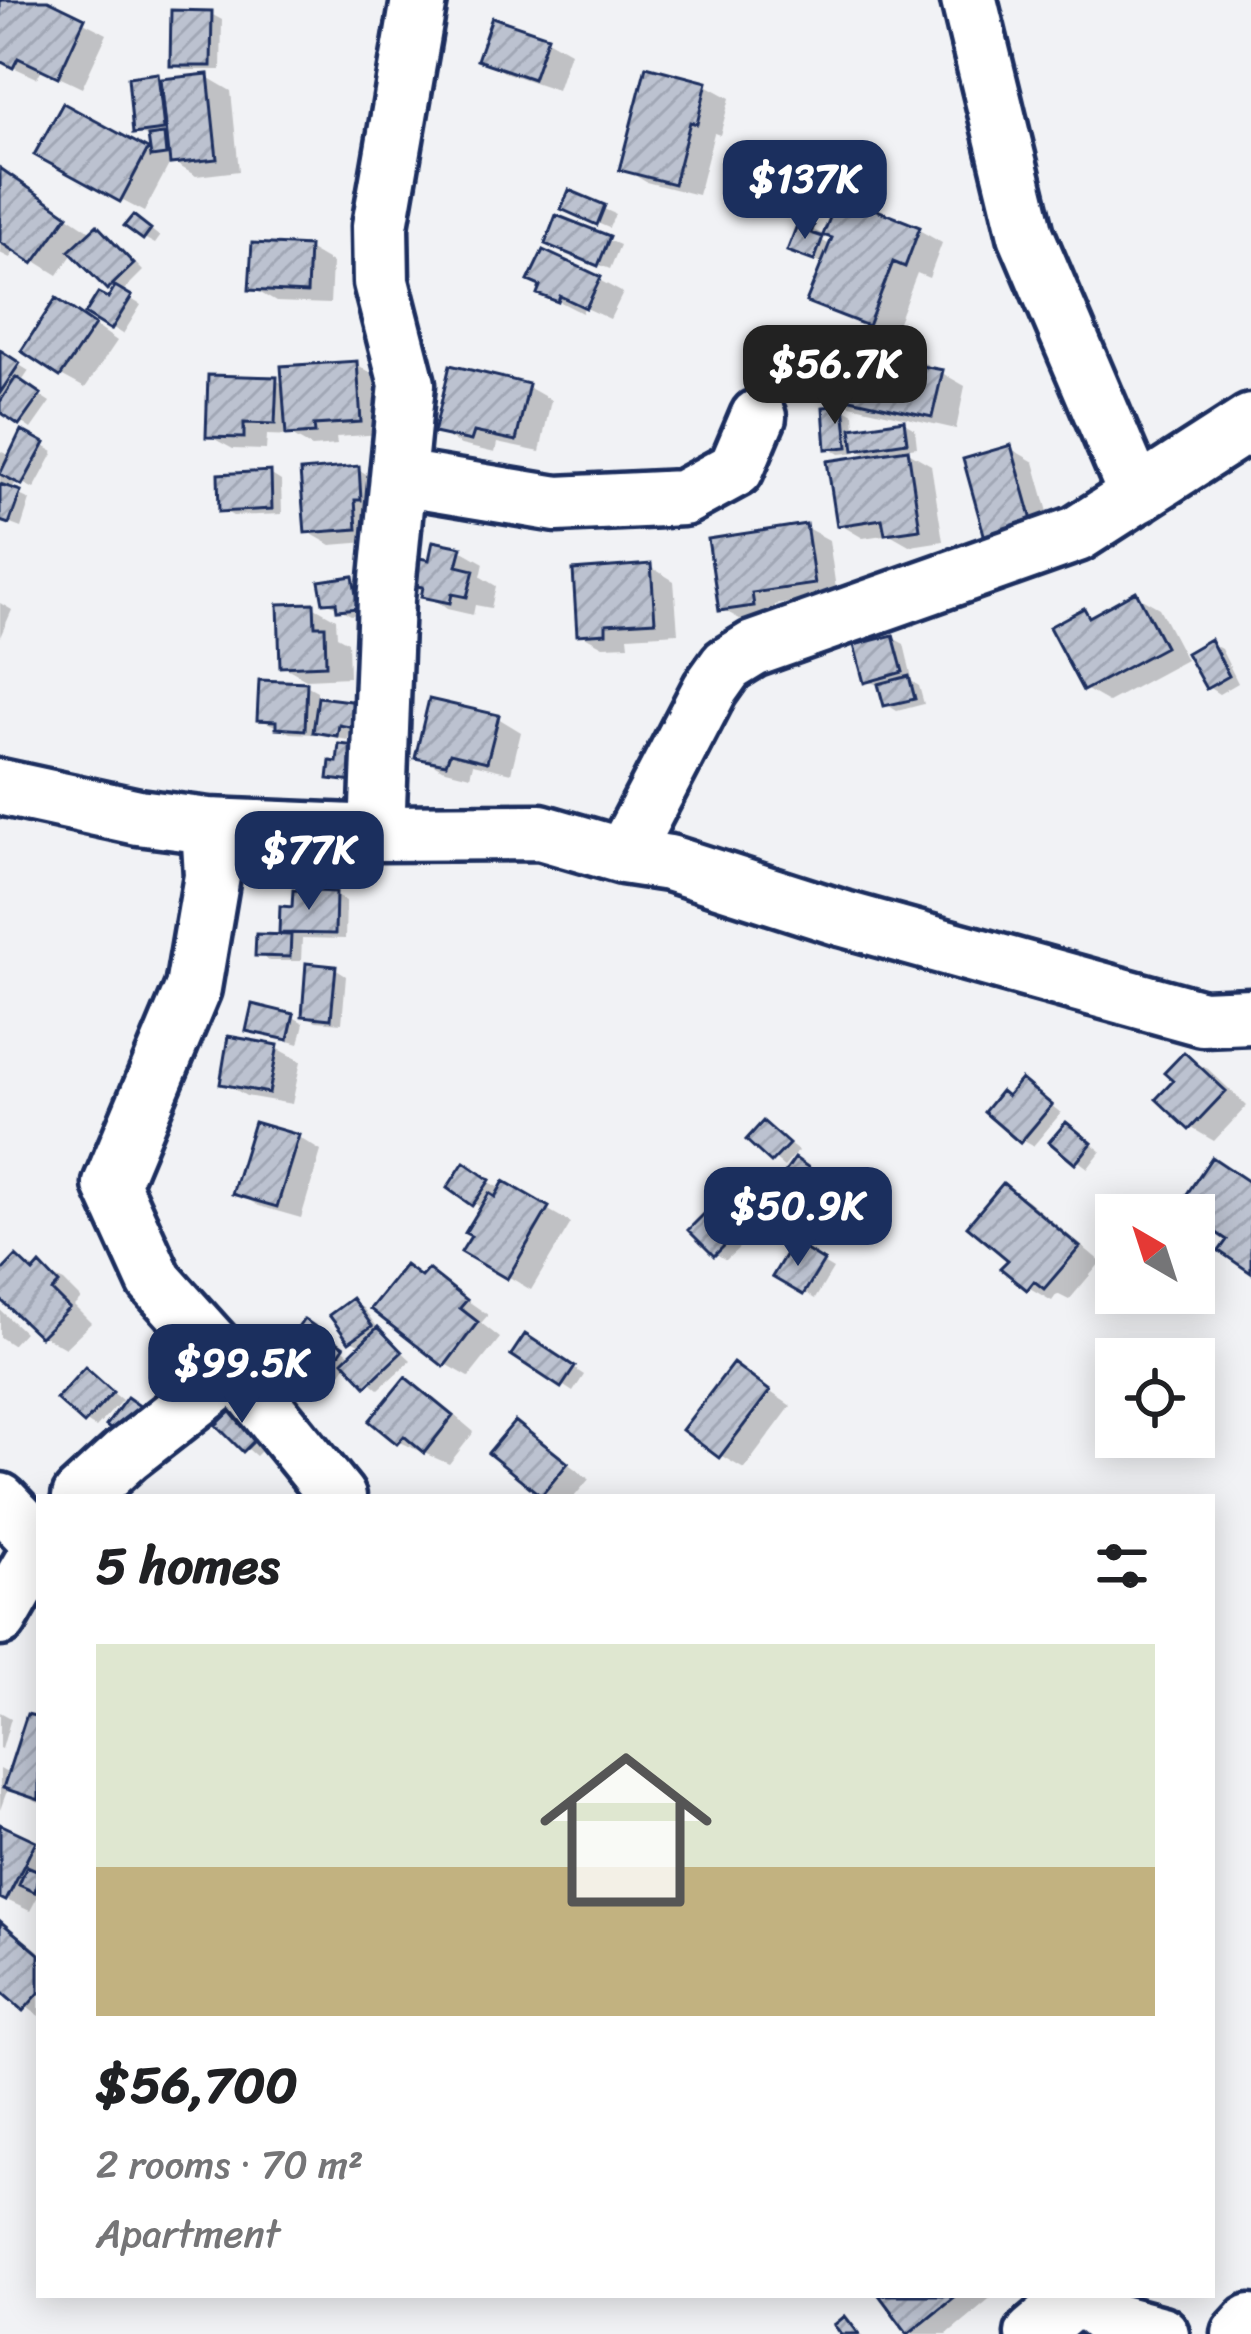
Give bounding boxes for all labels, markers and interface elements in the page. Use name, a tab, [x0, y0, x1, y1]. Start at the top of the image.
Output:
pin: $137K	[721, 140, 889, 242]
text: $137K	[750, 144, 860, 213]
pin: $56.7K	[737, 325, 933, 427]
text: $56.7K	[770, 329, 900, 398]
pin: $77K	[238, 811, 380, 913]
text: $77K	[262, 815, 356, 884]
pin: $50.9K	[700, 1167, 896, 1269]
text: $50.9K	[731, 1171, 865, 1240]
north arrow	[1095, 1194, 1215, 1314]
map controls	[1095, 1194, 1215, 1458]
pin: $99.5K	[144, 1324, 340, 1426]
text: $99.5K	[175, 1328, 309, 1397]
button: locate	[1095, 1338, 1215, 1458]
text: 5 homes	[96, 1521, 279, 1611]
icon: filters	[1089, 1533, 1155, 1599]
icon: home	[518, 1722, 734, 1938]
text: $56,700	[96, 2040, 298, 2130]
text: 2 rooms · 70 m²	[96, 2130, 363, 2199]
text: Apartment	[96, 2199, 280, 2268]

